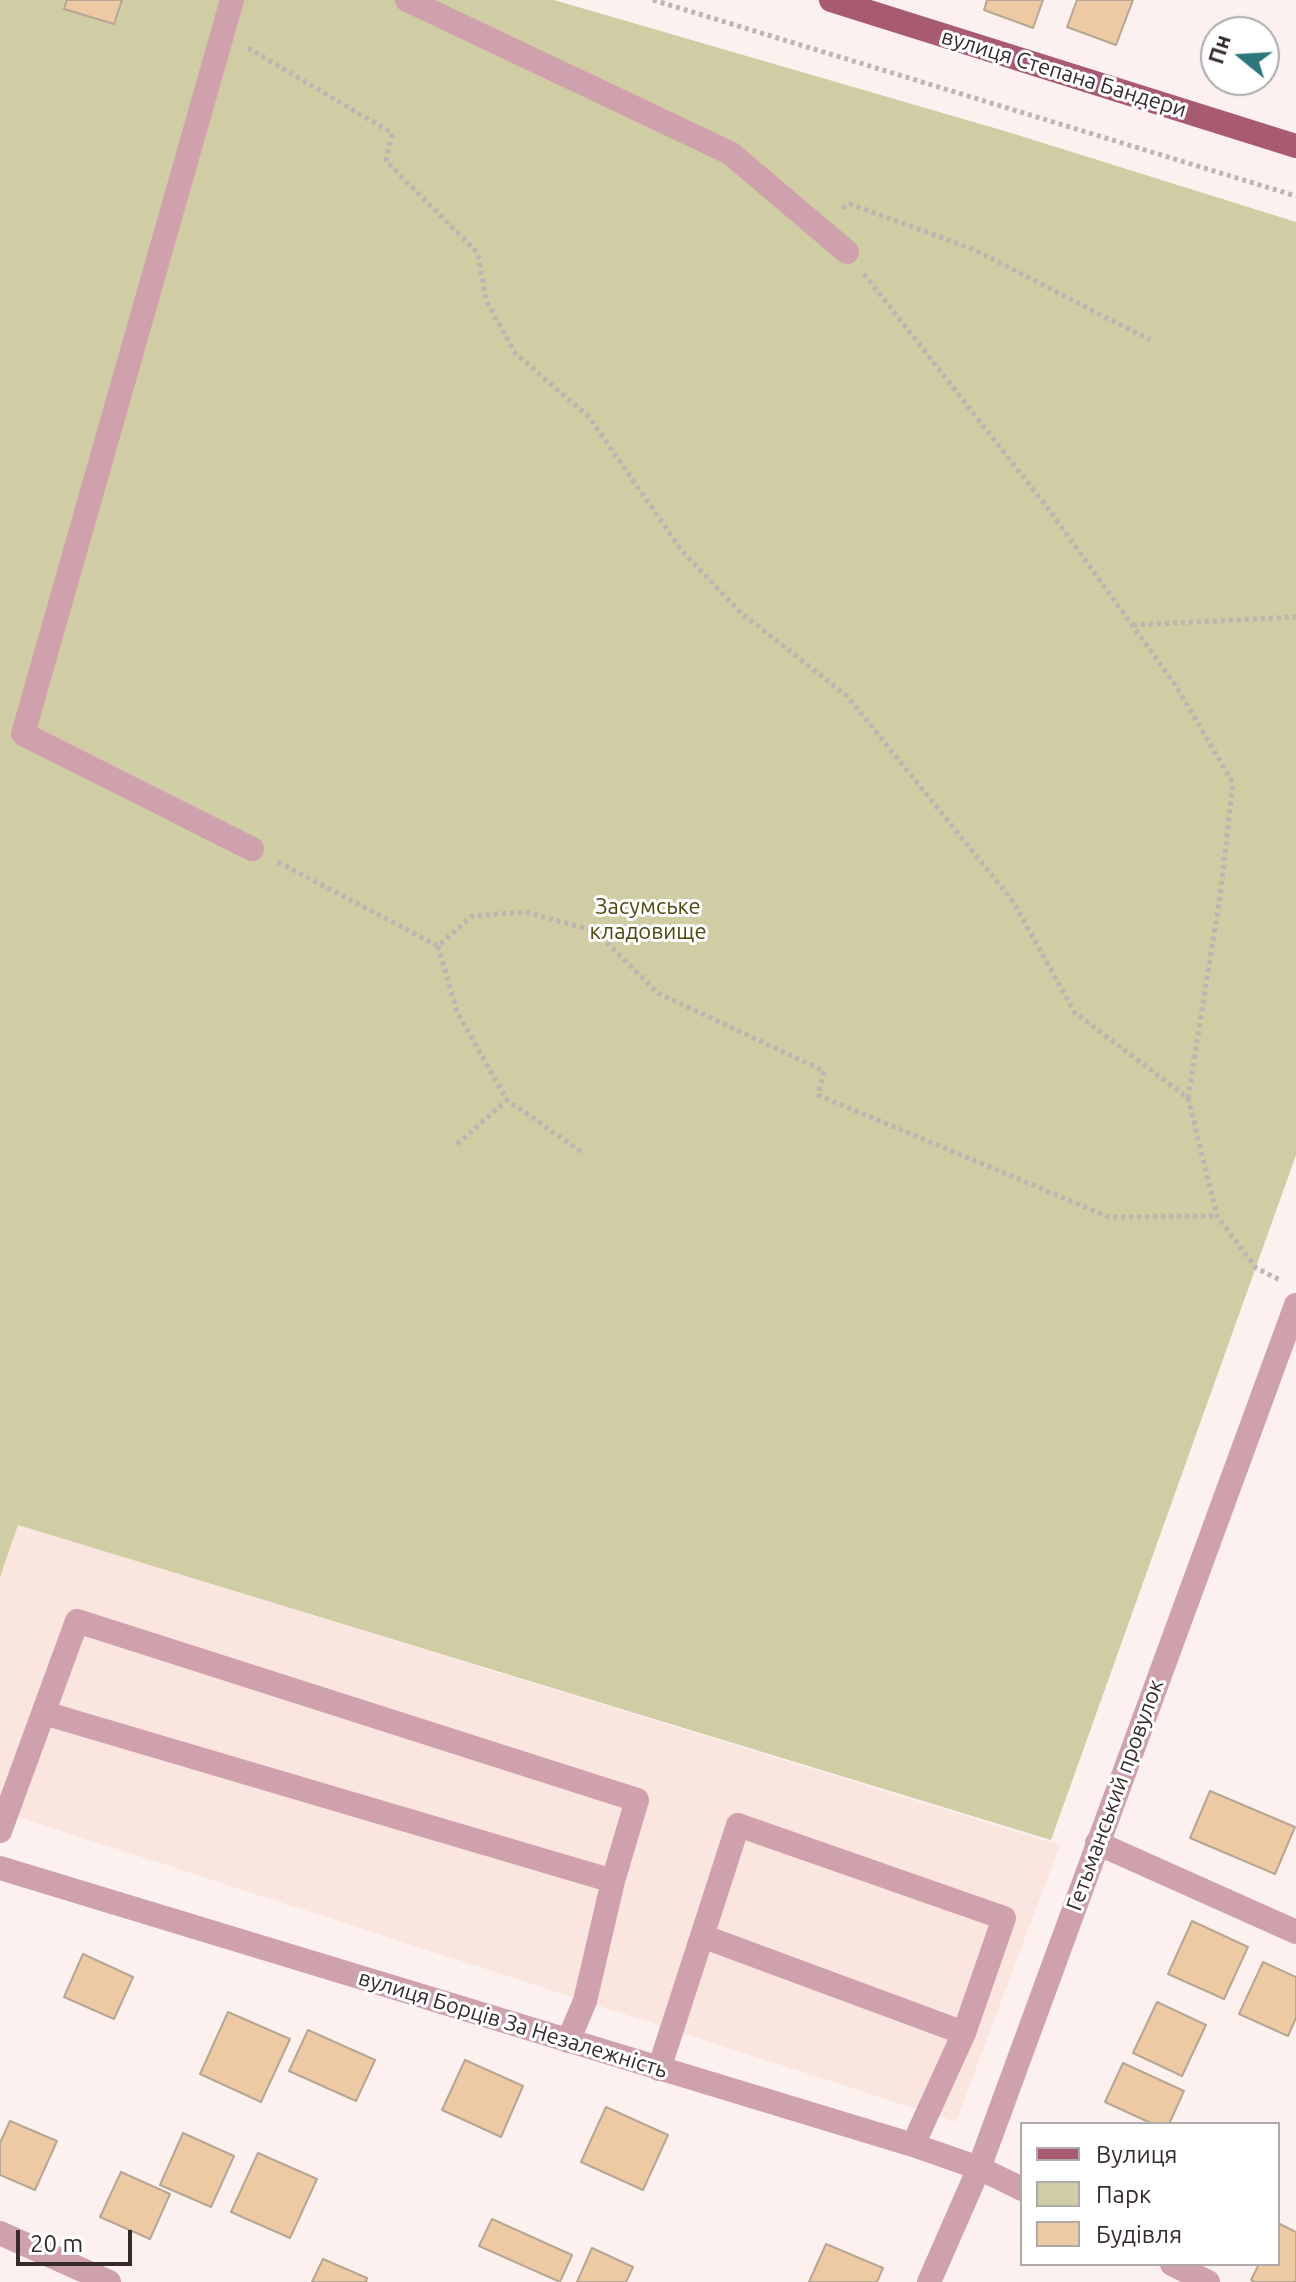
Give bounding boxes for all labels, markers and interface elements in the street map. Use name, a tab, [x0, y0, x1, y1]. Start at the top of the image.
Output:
north arrow	[1200, 16, 1280, 96]
street label: вулиця Степана Бандери	[938, 23, 1190, 123]
text: Пн	[1202, 31, 1235, 67]
park label: Засумське кладовище	[589, 894, 707, 946]
street label: Гетьманський провулок	[1061, 1676, 1169, 1914]
street label: вулиця Борців За Незалежність	[355, 1964, 671, 2084]
legend	[1020, 2122, 1280, 2266]
text: Вулиця	[1096, 2141, 1178, 2168]
text: Парк	[1096, 2181, 1151, 2208]
scale bar	[20, 2214, 136, 2264]
text: Будівля	[1096, 2221, 1182, 2248]
text: 20 m	[30, 2230, 83, 2257]

